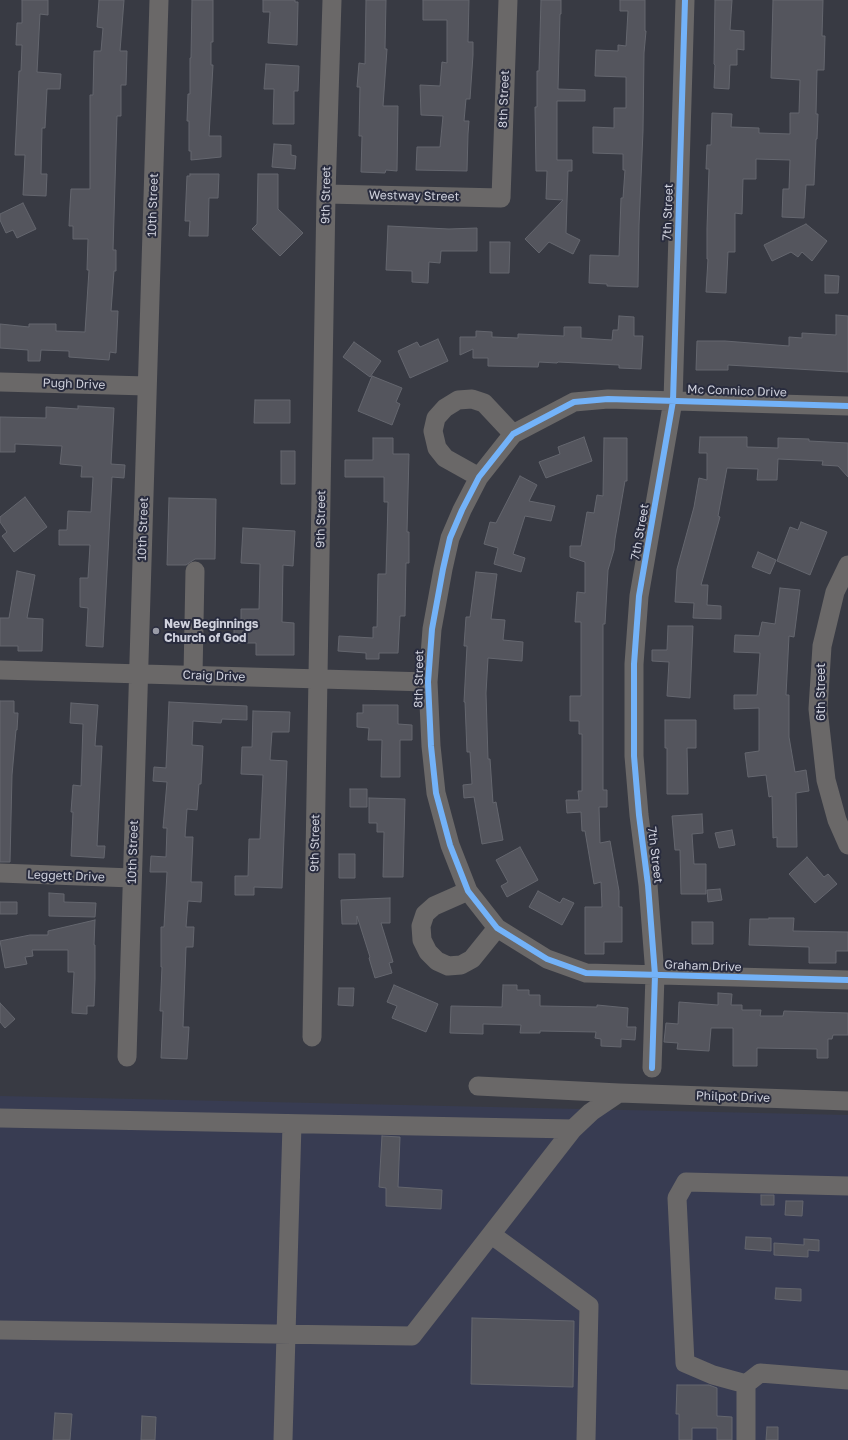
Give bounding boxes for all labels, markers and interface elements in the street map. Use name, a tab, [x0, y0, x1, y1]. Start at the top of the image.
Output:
street label: 8th Street	[496, 70, 512, 128]
street label: 9th Street	[318, 166, 334, 224]
street label: 10th Street	[145, 173, 161, 237]
street label: 7th Street	[660, 183, 676, 241]
street label: Westway Street	[369, 188, 459, 204]
street label: Pugh Drive	[42, 376, 106, 392]
street label: Mc Connico Drive	[687, 382, 787, 400]
street label: 9th Street	[313, 490, 329, 548]
street label: 10th Street	[135, 497, 151, 561]
street label: 7th Street	[628, 503, 652, 561]
place label: New Beginnings Church of God	[164, 617, 258, 645]
marker: New Beginnings Church of God	[151, 626, 161, 636]
street label: 8th Street	[411, 650, 427, 708]
street label: 6th Street	[814, 663, 828, 721]
street label: Craig Drive	[182, 668, 246, 684]
street label: 9th Street	[307, 814, 323, 872]
street label: 10th Street	[125, 820, 141, 884]
street label: 7th Street	[644, 826, 666, 884]
street label: Leggett Drive	[27, 867, 105, 885]
street label: Graham Drive	[664, 957, 742, 975]
street label: Philpot Drive	[696, 1089, 770, 1105]

